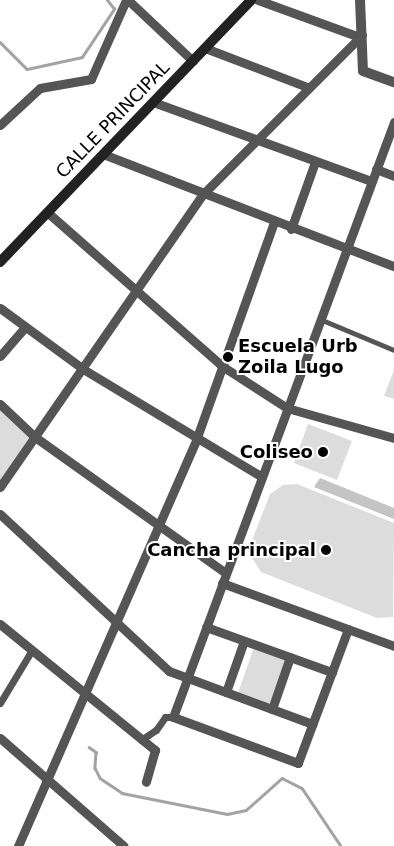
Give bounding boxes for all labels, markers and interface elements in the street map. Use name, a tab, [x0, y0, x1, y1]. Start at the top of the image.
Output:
street label: CALLE PRINCIPAL	[52, 57, 174, 183]
place label: Escuela Urb Zoila Lugo	[238, 336, 358, 378]
marker: Escuela Urb Zoila Lugo	[222, 351, 234, 363]
place label: Coliseo	[240, 441, 313, 463]
marker: Coliseo	[317, 446, 329, 458]
place label: Cancha principal	[147, 539, 316, 561]
marker: Cancha principal	[320, 544, 332, 556]

